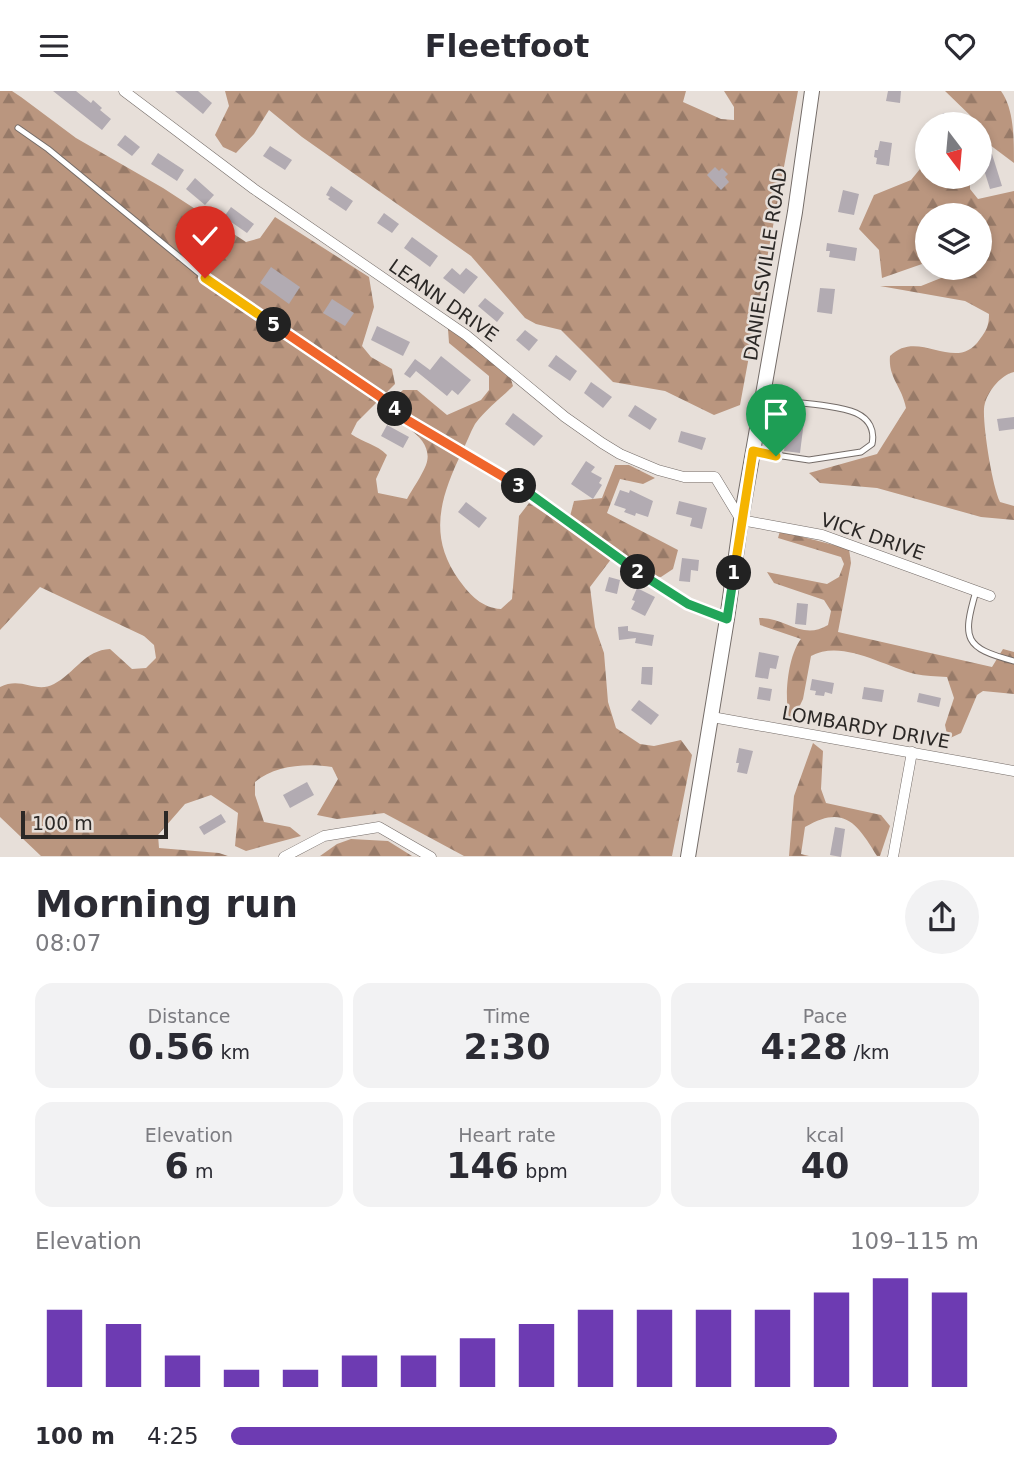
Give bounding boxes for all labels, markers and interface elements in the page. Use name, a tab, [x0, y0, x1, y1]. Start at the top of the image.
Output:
icon: menu	[35, 27, 73, 65]
text: Fleetfoot	[425, 27, 589, 65]
icon: heart	[941, 27, 979, 65]
north arrow	[915, 112, 992, 189]
map controls	[915, 112, 992, 280]
street label: DANIELSVILLE ROAD	[739, 166, 791, 362]
button: layers	[915, 203, 992, 280]
pin	[175, 206, 235, 278]
icon: check	[186, 217, 224, 255]
street label: LEANN DRIVE	[385, 254, 503, 346]
pin: 5	[256, 307, 292, 343]
text: 5	[267, 313, 280, 335]
pin	[746, 384, 806, 456]
pin: 4	[378, 391, 412, 427]
icon: arrive	[757, 395, 795, 433]
text: 4	[388, 397, 401, 419]
pin: 3	[502, 469, 536, 503]
text: 3	[512, 474, 525, 496]
street label: VICK DRIVE	[818, 508, 928, 564]
pin: 2	[620, 554, 656, 589]
pin: 1	[716, 555, 752, 591]
text: 2	[631, 560, 644, 582]
text: 1	[727, 561, 740, 583]
street label: LOMBARDY DRIVE	[780, 701, 952, 753]
scale bar	[21, 807, 168, 839]
text: 100 m	[32, 812, 93, 834]
button: share	[905, 880, 979, 954]
text: Morning run	[35, 882, 298, 926]
text: 08:07	[35, 930, 101, 956]
text: Distance	[147, 1005, 231, 1027]
text: Time	[484, 1005, 530, 1027]
text: Pace	[803, 1005, 847, 1027]
text: 0.56	[128, 1027, 214, 1067]
text: 2:30	[463, 1027, 551, 1067]
text: 4:28	[760, 1027, 848, 1067]
text: km	[214, 1041, 250, 1063]
text: /km	[848, 1041, 890, 1063]
text: Elevation	[145, 1124, 233, 1146]
text: Heart rate	[458, 1124, 556, 1146]
text: kcal	[806, 1124, 844, 1146]
text: 6	[165, 1146, 189, 1186]
text: 146	[446, 1146, 519, 1186]
text: 40	[801, 1146, 849, 1186]
text: m	[189, 1160, 213, 1182]
text: bpm	[519, 1160, 568, 1182]
text: Elevation	[35, 1228, 142, 1254]
text: 109–115 m	[850, 1228, 979, 1254]
text: 100 m	[35, 1423, 115, 1449]
text: 4:25	[147, 1423, 199, 1449]

